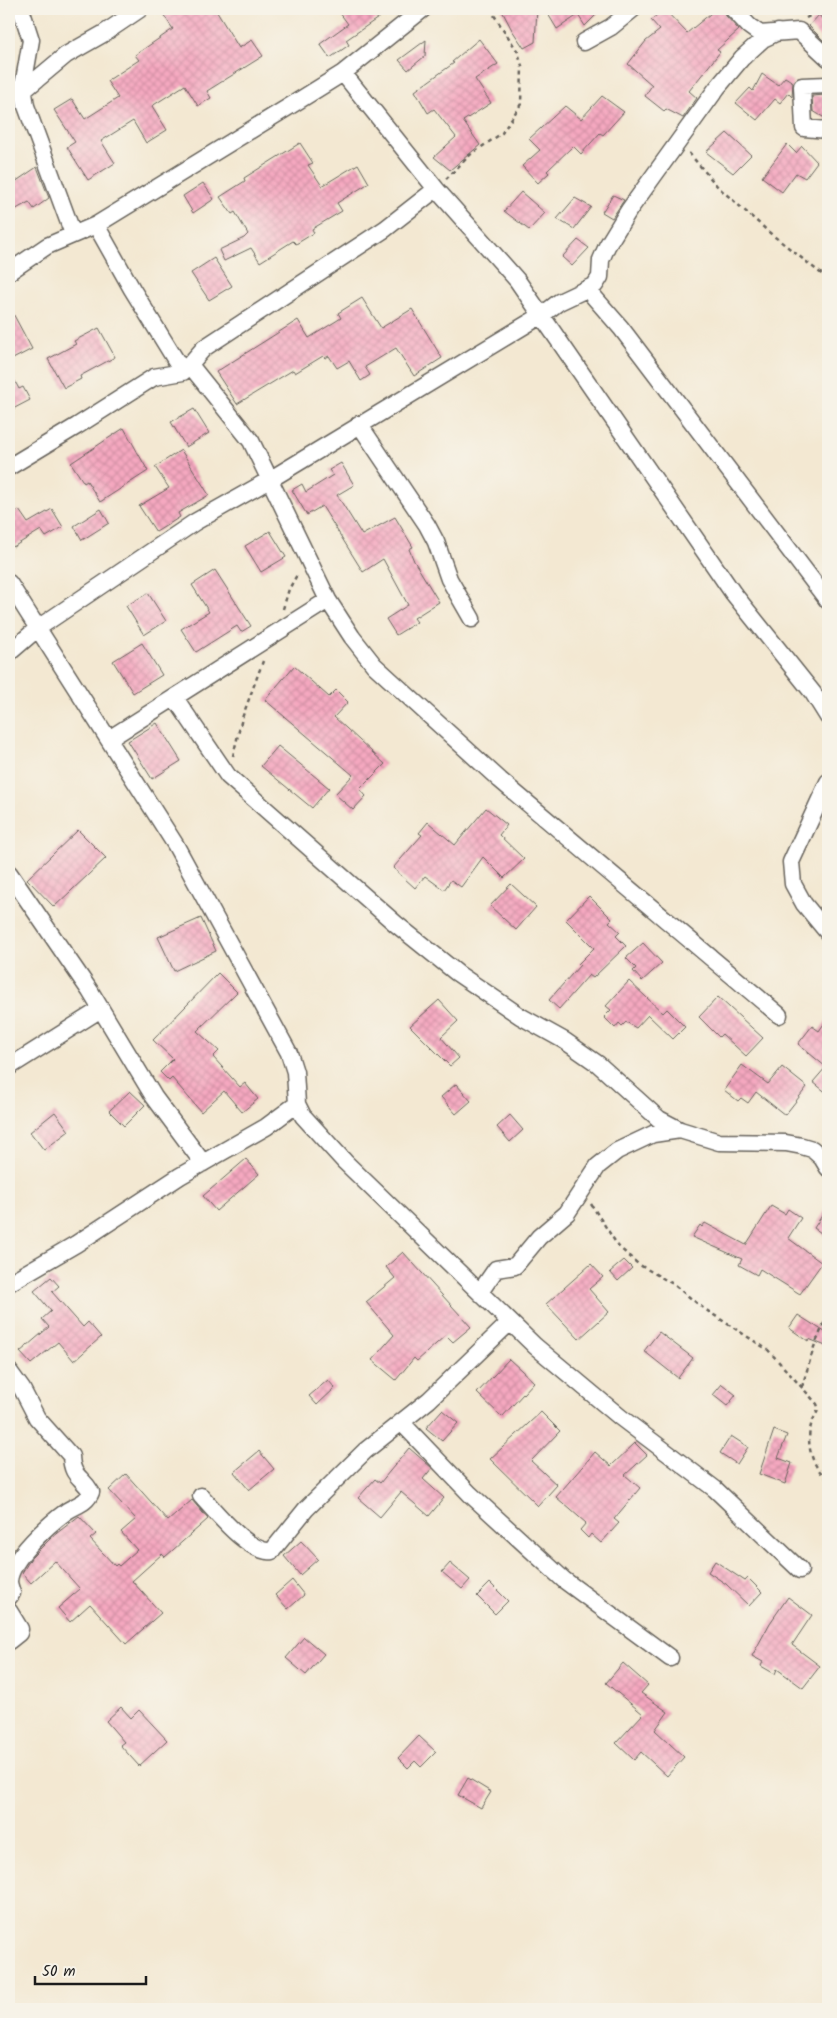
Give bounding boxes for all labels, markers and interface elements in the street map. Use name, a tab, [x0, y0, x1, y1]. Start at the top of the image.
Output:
scale bar	[35, 1953, 146, 1985]
text: 50 m	[42, 1960, 76, 1984]

